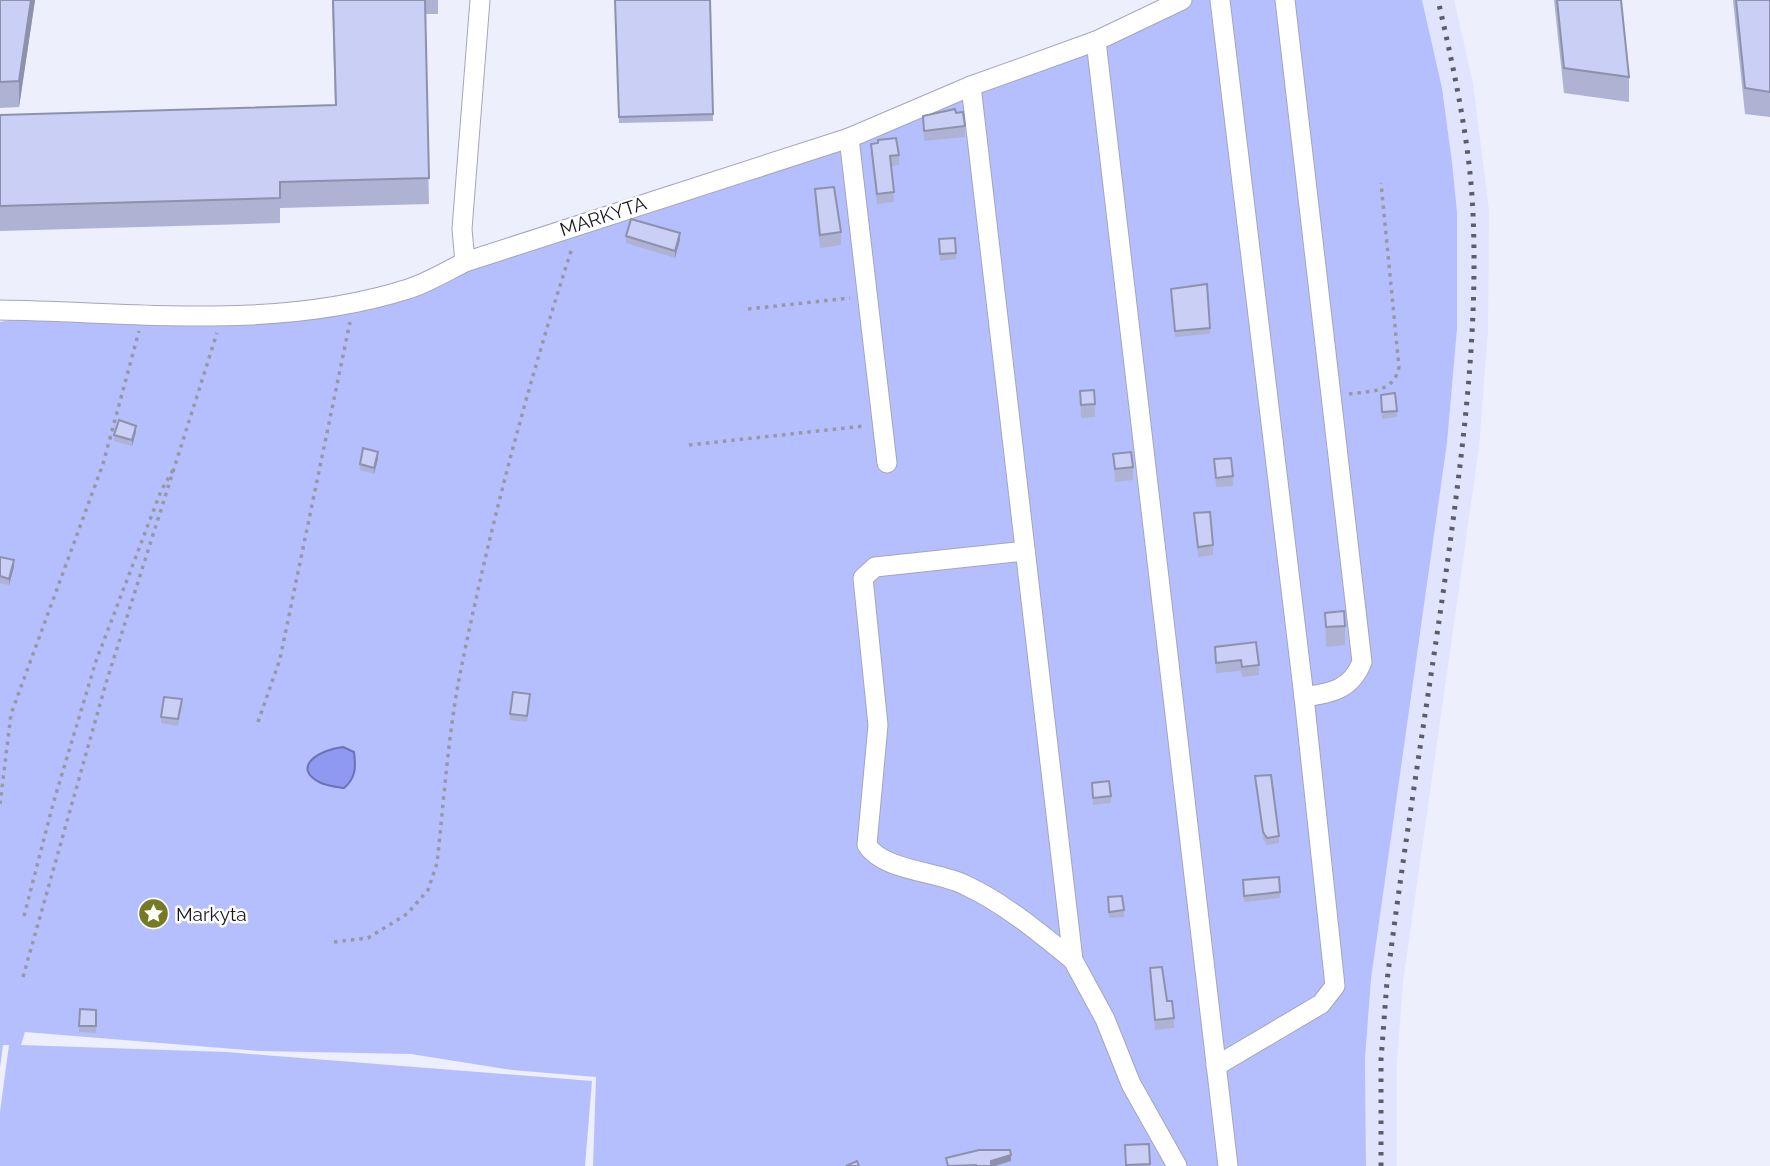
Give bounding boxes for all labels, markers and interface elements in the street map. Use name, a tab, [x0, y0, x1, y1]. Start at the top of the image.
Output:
street label: MARKYTA	[557, 192, 649, 240]
place icon: Markyta	[136, 897, 170, 931]
place label: Markyta	[176, 903, 247, 925]

